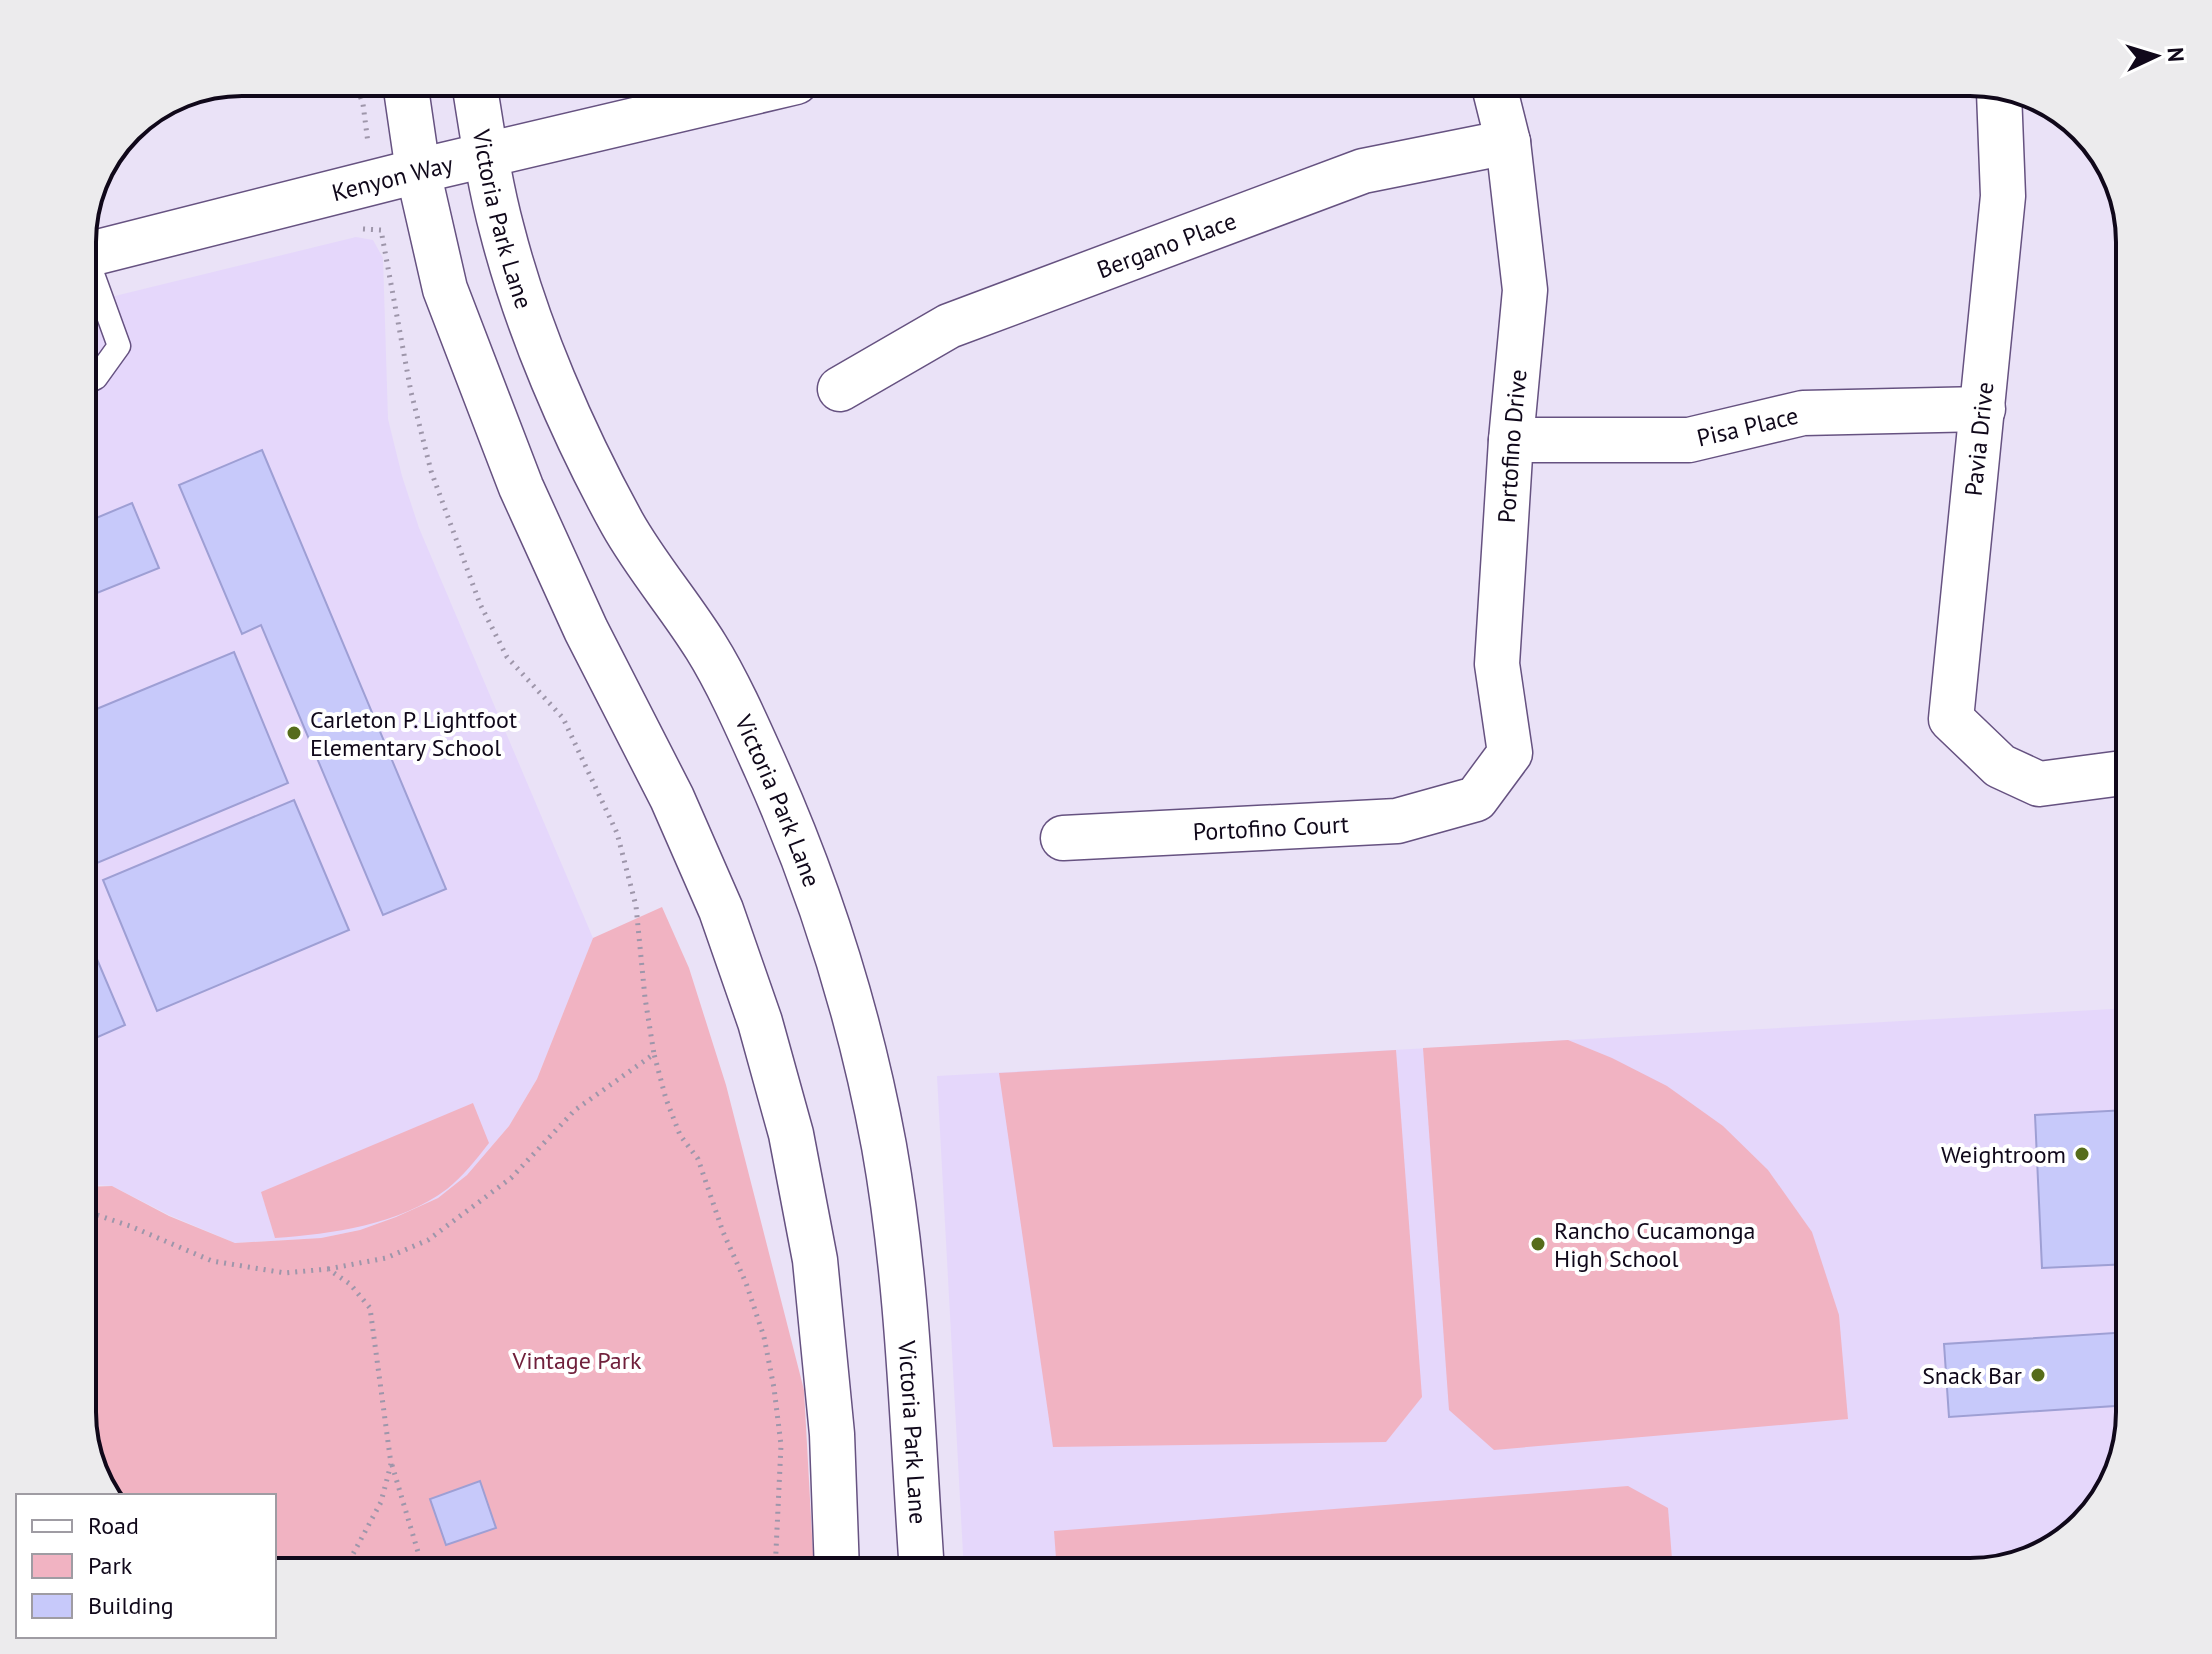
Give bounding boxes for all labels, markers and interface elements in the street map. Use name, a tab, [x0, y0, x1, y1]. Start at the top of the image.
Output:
north arrow	[2116, 16, 2196, 96]
text: N	[2161, 46, 2190, 63]
street label: Victoria Park Lane	[466, 126, 540, 313]
street label: Kenyon Way	[328, 148, 456, 208]
street label: Bergano Place	[1092, 204, 1240, 285]
street label: Portofino Drive	[1490, 368, 1533, 524]
street label: Pavia Drive	[1958, 380, 2000, 498]
street label: Pisa Place	[1694, 399, 1801, 453]
place label: Carleton P. Lightfoot Elementary School	[310, 704, 517, 763]
street label: Victoria Park Lane	[728, 709, 828, 891]
marker: Carleton P. Lightfoot Elementary School	[285, 724, 303, 742]
street label: Portofino Court	[1192, 808, 1350, 847]
place label: Weightroom	[1941, 1139, 2066, 1170]
marker: Weightroom	[2073, 1145, 2091, 1163]
place label: Rancho Cucamonga High School	[1554, 1215, 1756, 1274]
marker: Rancho Cucamonga High School	[1529, 1235, 1547, 1253]
street label: Victoria Park Lane	[892, 1339, 934, 1525]
park label: Vintage Park	[512, 1345, 642, 1376]
place label: Snack Bar	[1922, 1360, 2022, 1391]
marker: Snack Bar	[2029, 1366, 2047, 1384]
legend	[16, 1494, 276, 1638]
text: Road	[88, 1510, 139, 1541]
text: Park	[88, 1550, 133, 1581]
text: Building	[88, 1590, 174, 1621]

